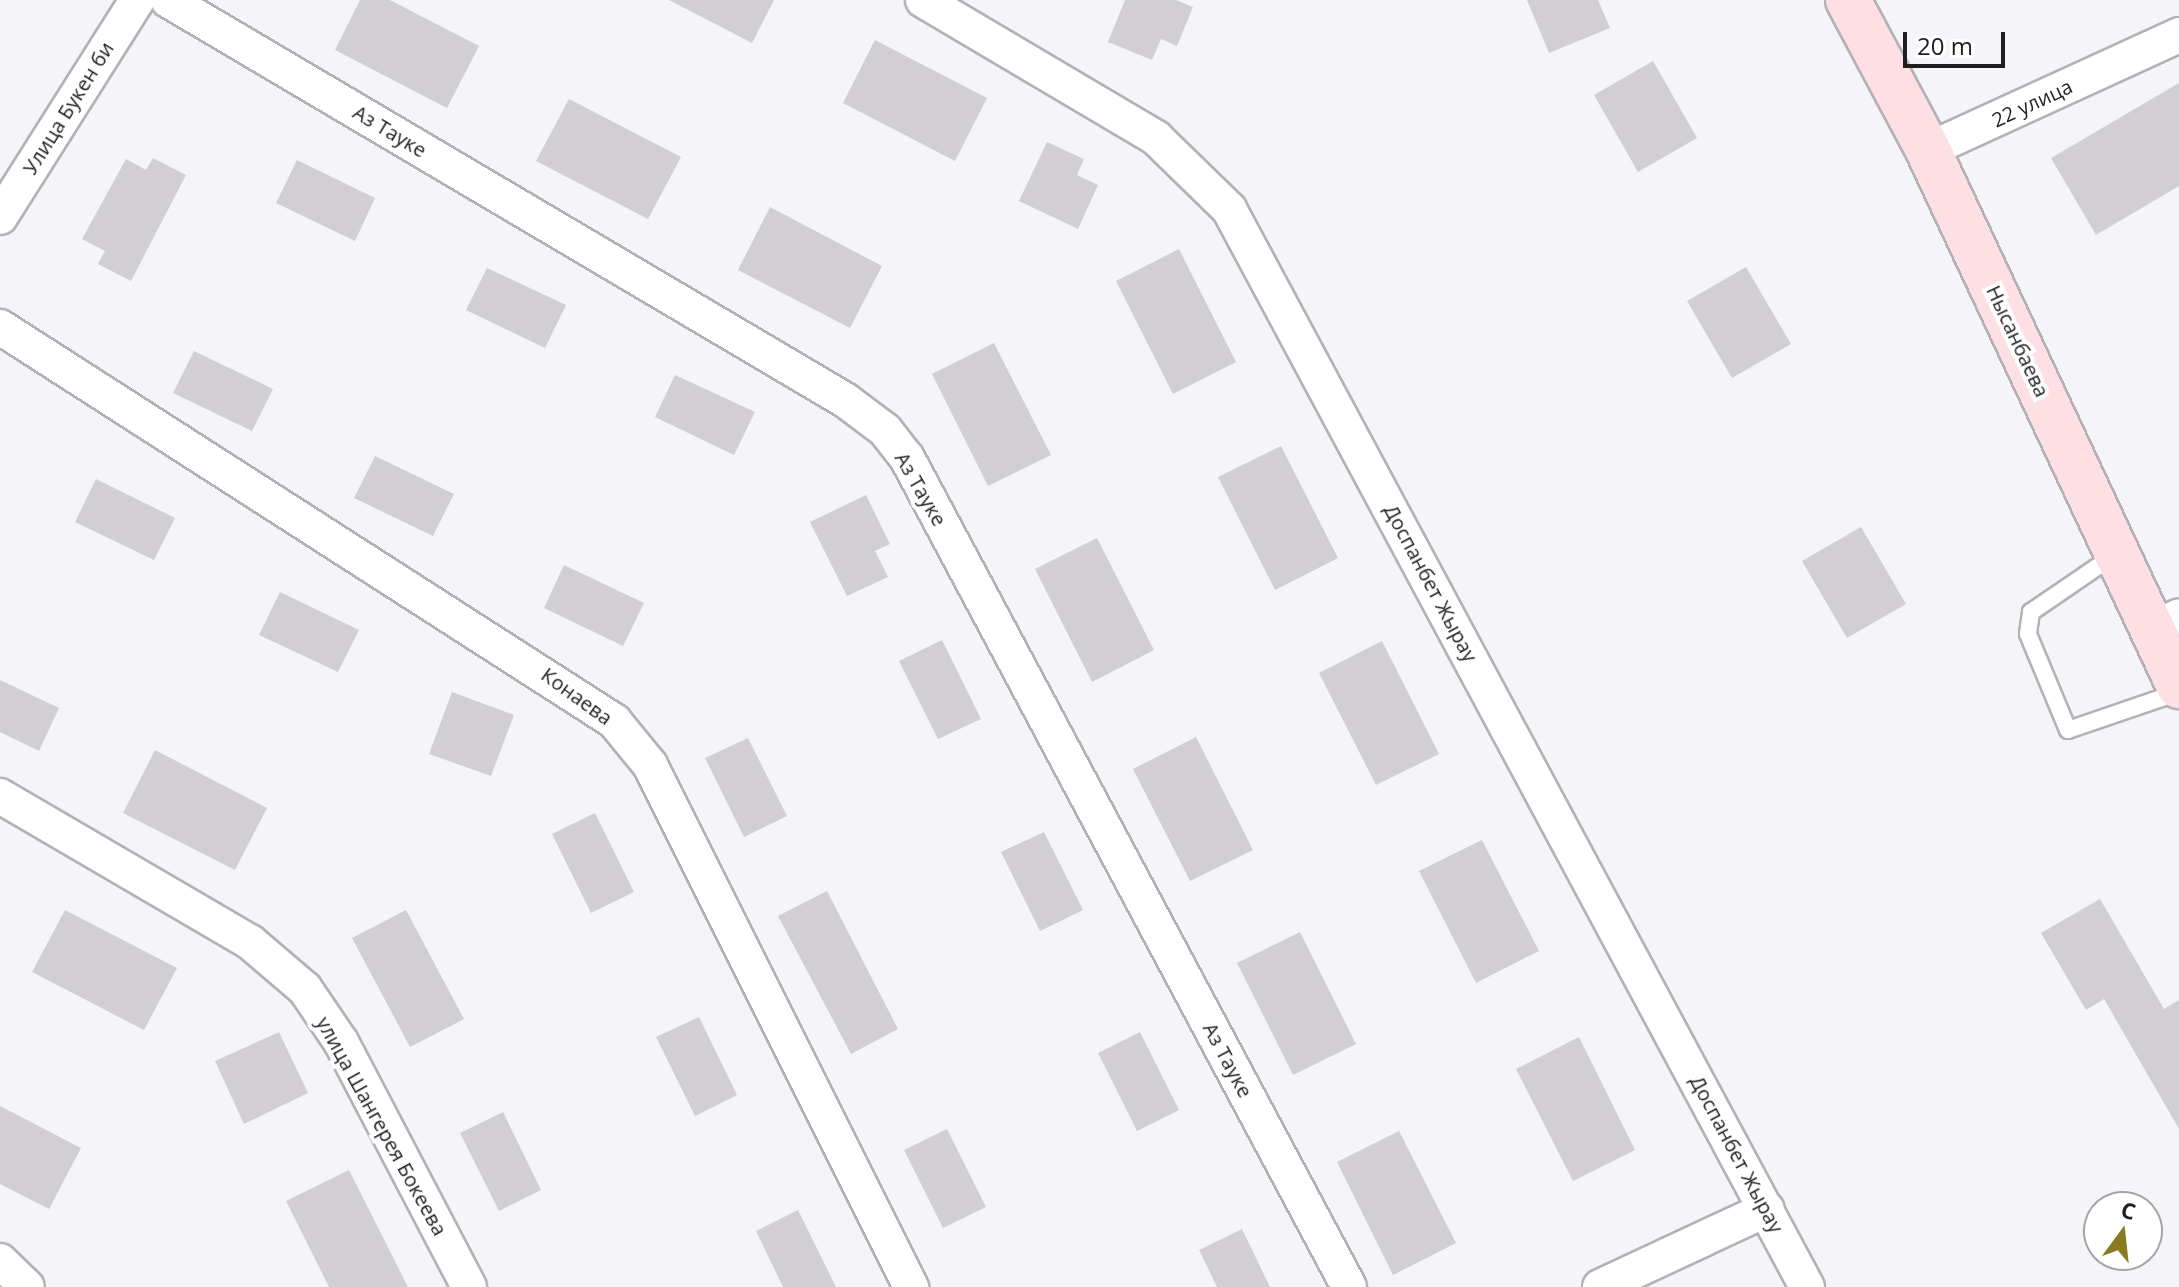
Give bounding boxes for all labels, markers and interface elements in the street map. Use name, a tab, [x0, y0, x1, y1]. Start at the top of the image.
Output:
scale bar	[1907, 16, 2009, 66]
text: 20 m	[1917, 29, 1973, 62]
street label: Улица Букен би	[18, 37, 118, 179]
street label: 22 улица	[1988, 74, 2076, 132]
street label: Аз Тауке	[349, 100, 431, 162]
street label: Нысанбаева	[1982, 281, 2054, 401]
street label: Аз Тауке	[890, 448, 952, 530]
street label: Доспанбет Жырау	[1379, 500, 1483, 666]
street label: Конаева	[537, 662, 617, 730]
street label: улица Шангерея Бокеева	[312, 1012, 452, 1240]
street label: Аз Тауке	[1198, 1019, 1258, 1101]
street label: Доспанбет Жырау	[1685, 1071, 1789, 1237]
north arrow	[2083, 1191, 2163, 1271]
text: С	[2118, 1193, 2139, 1226]

